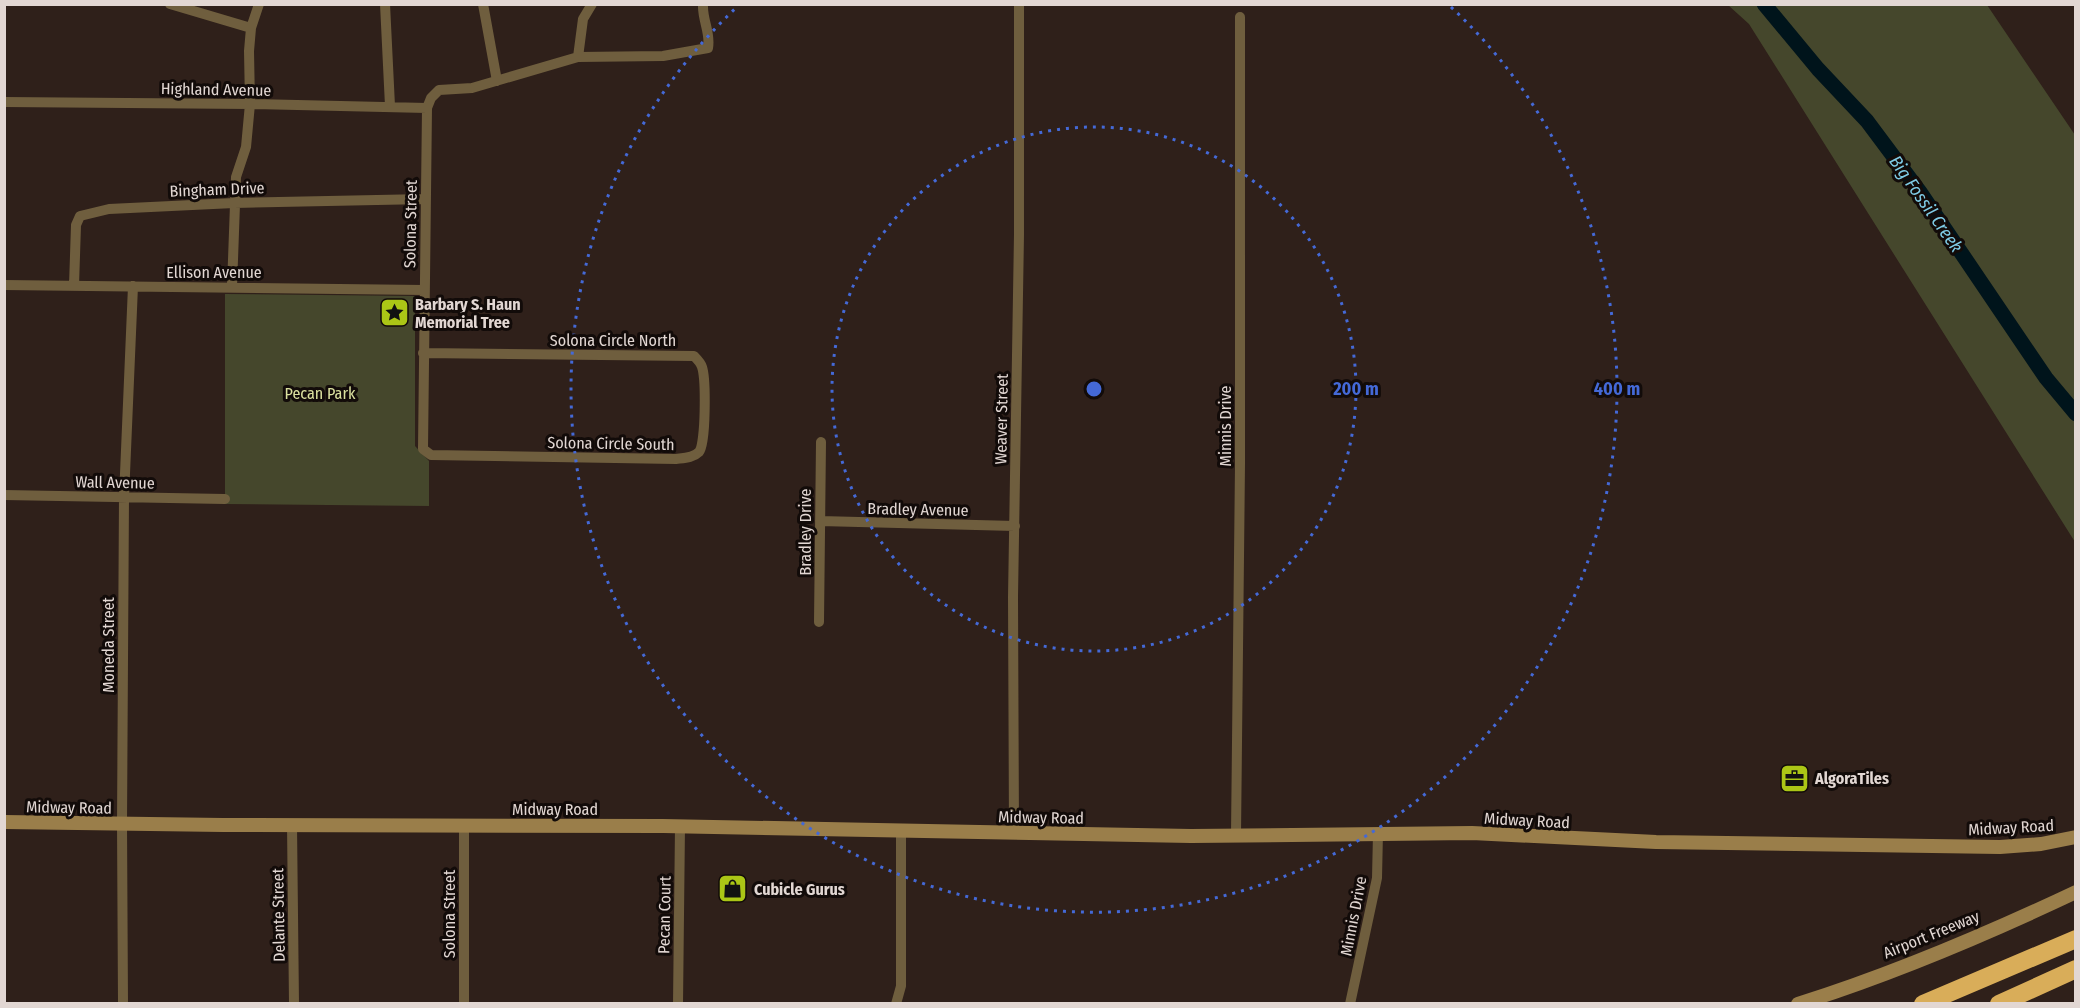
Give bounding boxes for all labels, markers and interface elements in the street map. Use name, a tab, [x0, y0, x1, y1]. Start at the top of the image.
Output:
street label: Highland Avenue	[161, 79, 271, 100]
water label: Big Fossil Creek	[1884, 151, 1968, 257]
street label: Bingham Drive	[169, 178, 265, 201]
street label: Solona Street	[400, 179, 421, 268]
street label: Ellison Avenue	[166, 263, 262, 282]
place label: Barbary S. Haun Memorial Tree	[415, 295, 521, 332]
place icon: Barbary S. Haun Memorial Tree	[378, 297, 410, 329]
street label: Solona Circle North	[550, 331, 676, 350]
street label: Weaver Street	[991, 373, 1012, 465]
text: 200 m	[1332, 378, 1379, 400]
text: 400 m	[1594, 378, 1640, 400]
centre of rings	[1084, 379, 1104, 399]
park label: Pecan Park	[285, 384, 356, 403]
street label: Minnis Drive	[1216, 386, 1235, 466]
street label: Solona Circle South	[547, 433, 675, 454]
street label: Wall Avenue	[75, 472, 155, 493]
street label: Bradley Drive	[796, 488, 815, 576]
street label: Bradley Avenue	[867, 499, 969, 520]
street label: Moneda Street	[99, 596, 118, 693]
office icon: AlgoraTiles	[1778, 762, 1810, 794]
place label: AlgoraTiles	[1814, 769, 1889, 788]
street label: Midway Road	[26, 797, 112, 818]
street label: Midway Road	[512, 800, 598, 819]
street label: Midway Road	[998, 807, 1084, 828]
street label: Midway Road	[1484, 809, 1570, 832]
street label: Midway Road	[1968, 816, 2054, 839]
street label: Delante Street	[268, 867, 289, 962]
street label: Solona Street	[440, 869, 459, 958]
shop icon: Cubicle Gurus	[717, 873, 749, 905]
street label: Pecan Court	[654, 875, 675, 954]
street label: Minnis Drive	[1336, 875, 1371, 958]
place label: Cubicle Gurus	[754, 880, 845, 899]
street label: Airport Freeway	[1880, 906, 1983, 962]

